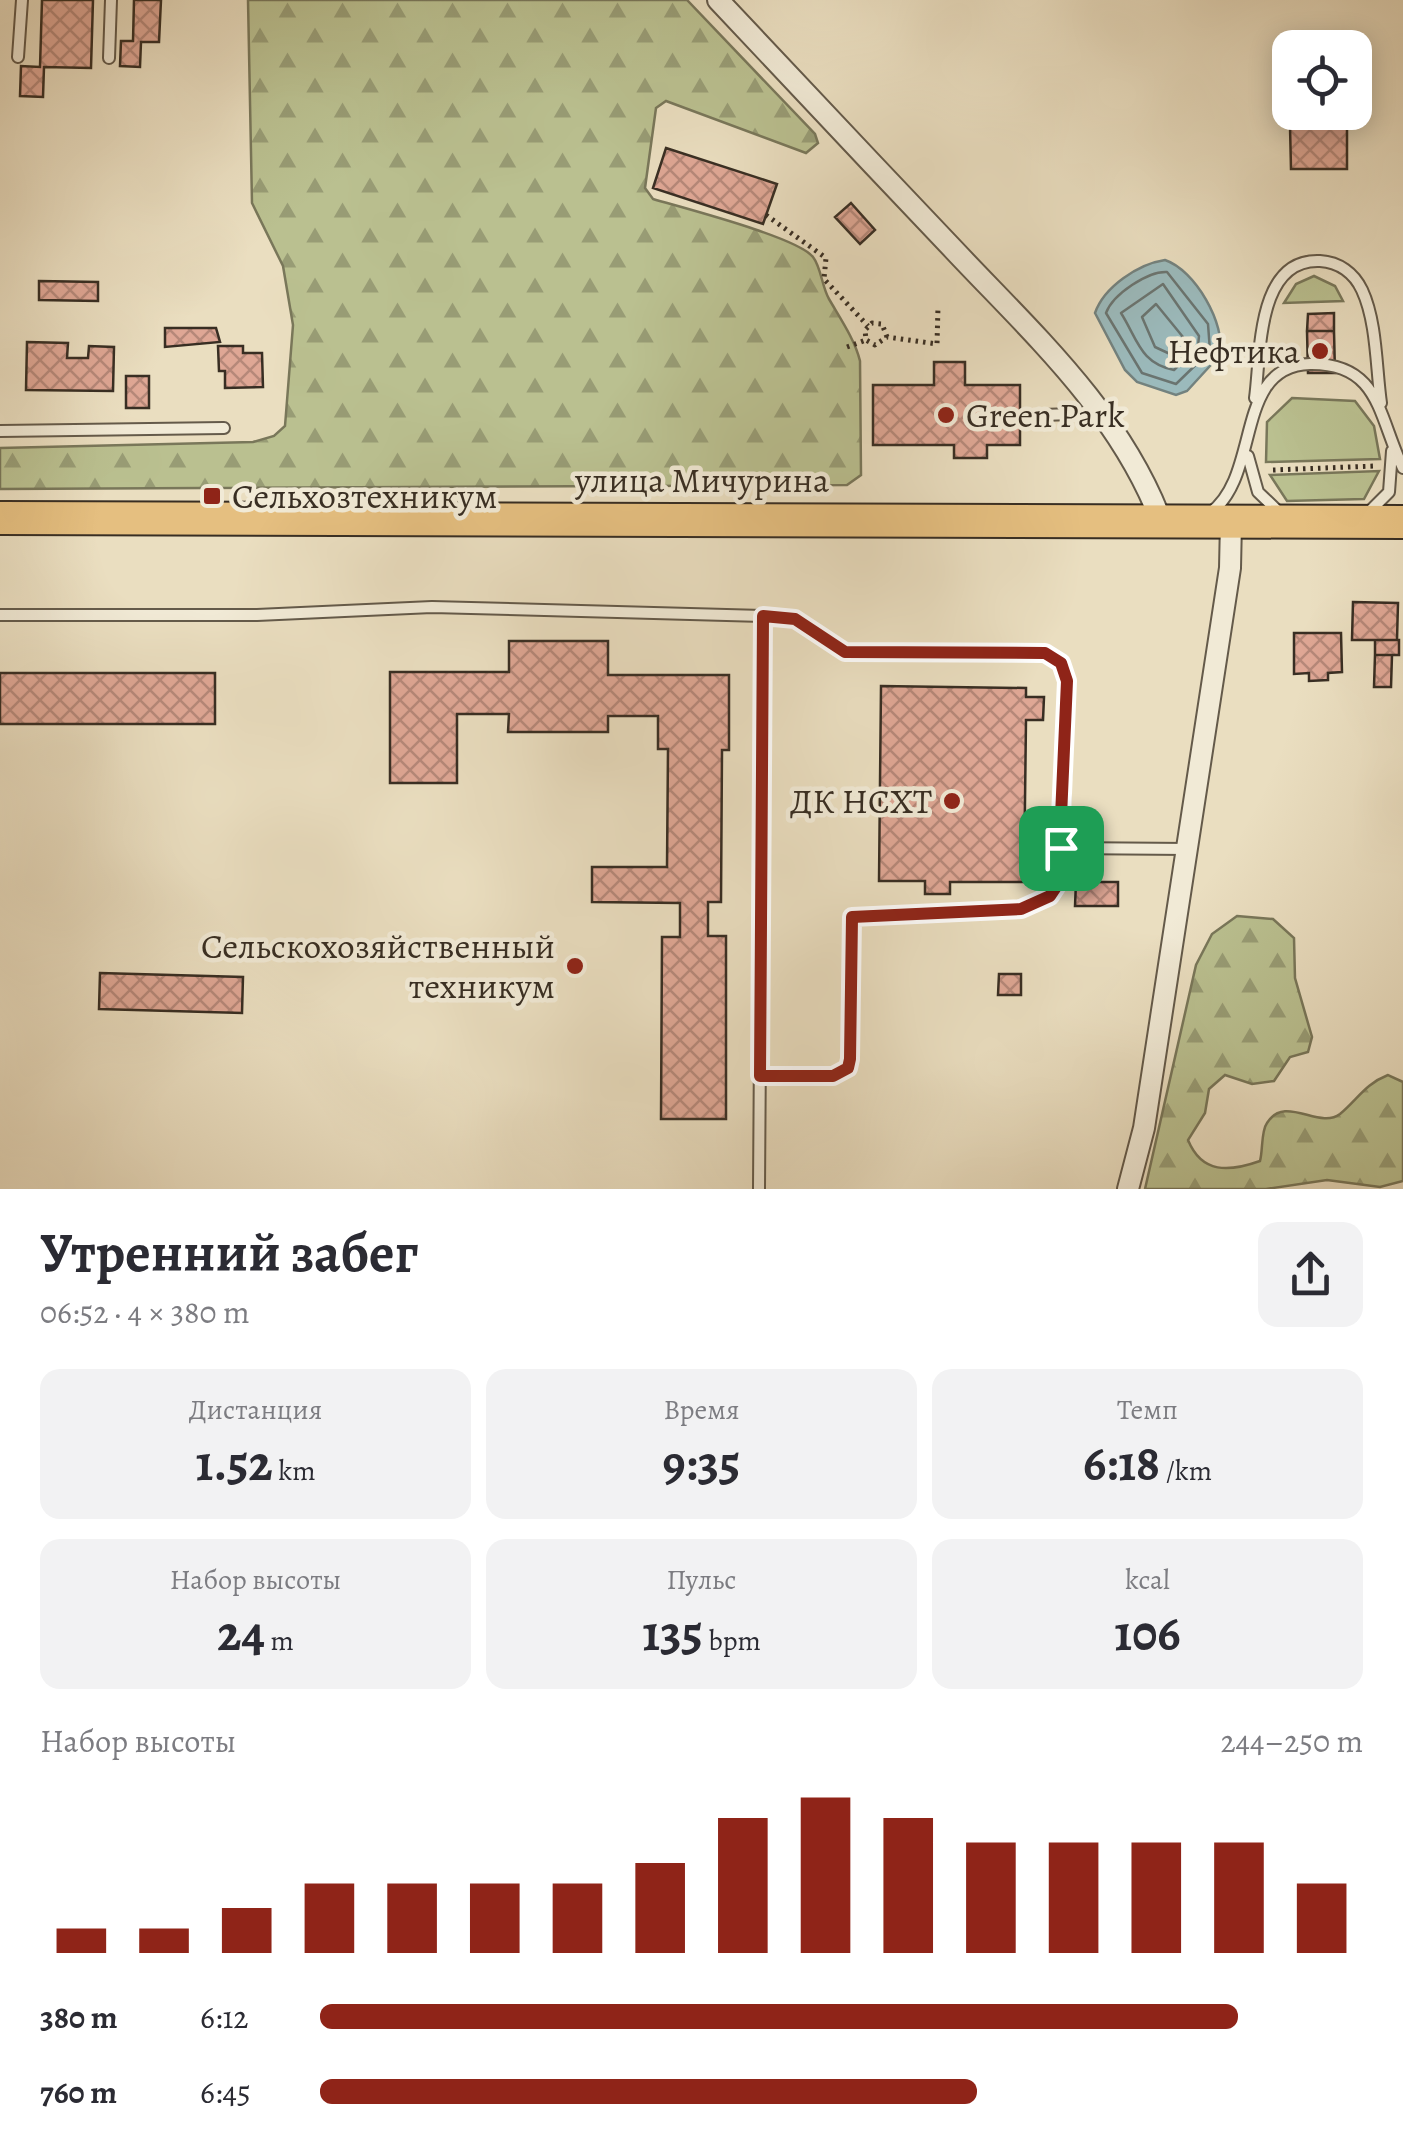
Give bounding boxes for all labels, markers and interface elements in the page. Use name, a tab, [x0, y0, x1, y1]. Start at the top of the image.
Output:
map controls	[1272, 30, 1372, 130]
button: locate	[1272, 30, 1372, 130]
place label: Нефтика	[1167, 327, 1300, 375]
marker: Нефтика	[1309, 340, 1331, 362]
place label: Green Park	[966, 391, 1125, 439]
marker: Green Park	[935, 404, 957, 426]
street label: улица Мичурина	[574, 456, 829, 504]
place label: Сельхозтехникум	[232, 472, 497, 520]
marker: Сельхозтехникум	[201, 485, 223, 507]
place label: ДК НСХТ	[790, 777, 932, 825]
marker: ДК НСХТ	[941, 790, 963, 812]
pin	[1019, 806, 1104, 891]
icon: arrive	[1034, 821, 1089, 876]
place label: Сельскохозяйственный техникум	[201, 922, 555, 1010]
marker: Сельскохозяйственный техникум	[564, 955, 586, 977]
text: Утренний забег	[40, 1215, 418, 1290]
button: share	[1258, 1222, 1363, 1327]
text: 06:52 · 4 × 380 m	[40, 1290, 250, 1334]
text: Дистанция	[189, 1391, 322, 1429]
text: Время	[663, 1391, 740, 1429]
text: Темп	[1117, 1391, 1178, 1429]
text: 1.52	[196, 1429, 273, 1497]
text: 9:35	[663, 1429, 740, 1497]
text: 6:18	[1083, 1429, 1160, 1497]
text: km	[273, 1452, 315, 1490]
text: /km	[1160, 1452, 1212, 1490]
text: Набор высоты	[170, 1561, 341, 1599]
text: Пульс	[666, 1561, 737, 1599]
text: kcal	[1125, 1561, 1170, 1599]
text: 24	[217, 1599, 265, 1667]
text: 135	[642, 1599, 703, 1667]
text: 106	[1114, 1599, 1181, 1667]
text: m	[265, 1622, 294, 1660]
text: bpm	[703, 1622, 761, 1660]
text: Набор высоты	[40, 1719, 236, 1763]
text: 244–250 m	[1220, 1719, 1363, 1763]
text: 380 m	[40, 1995, 118, 2039]
text: 6:12	[200, 1995, 249, 2039]
text: 760 m	[40, 2070, 117, 2114]
text: 6:45	[200, 2070, 251, 2114]

